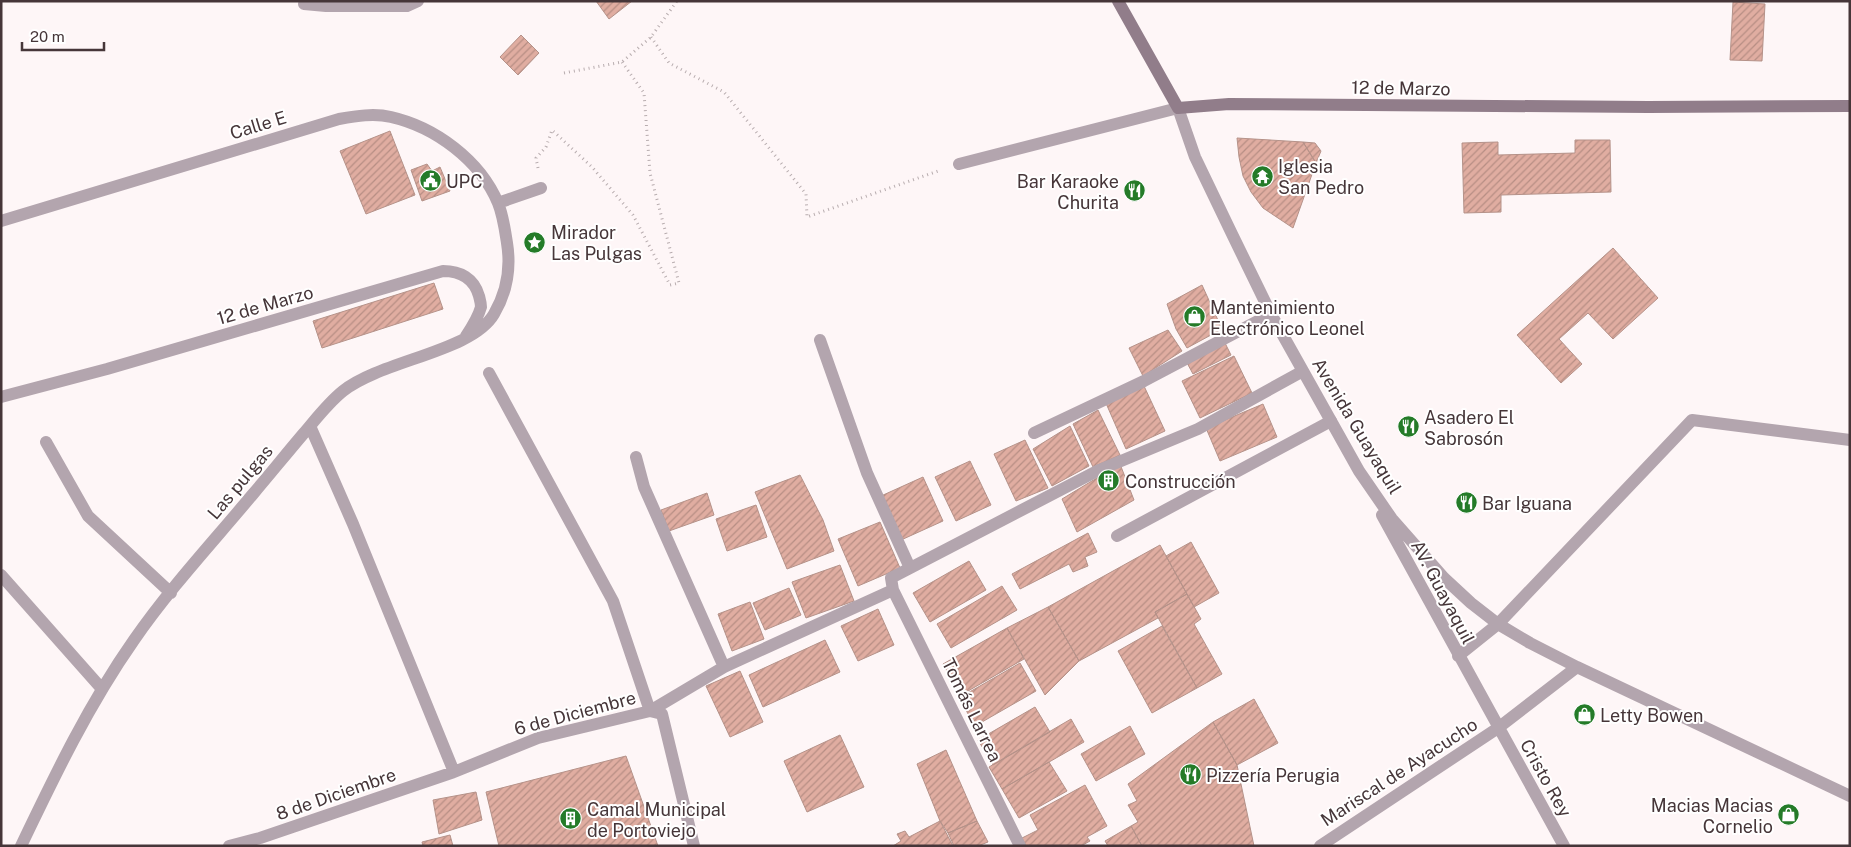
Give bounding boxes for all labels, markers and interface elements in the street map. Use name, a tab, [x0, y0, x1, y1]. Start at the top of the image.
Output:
scale bar	[22, 20, 105, 52]
text: 20 m	[30, 28, 65, 45]
street label: 12 de Marzo	[1351, 77, 1451, 99]
street label: Calle E	[227, 106, 289, 144]
place label: Iglesia San Pedro	[1278, 156, 1364, 198]
temple icon: Iglesia San Pedro	[1250, 164, 1274, 188]
public building icon: UPC	[418, 169, 442, 193]
place label: UPC	[446, 171, 483, 192]
place label: Bar Karaoke Churita	[1017, 171, 1119, 213]
restaurant icon: Bar Karaoke Churita	[1123, 179, 1147, 203]
place label: Mirador Las Pulgas	[551, 222, 642, 264]
place icon: Mirador Las Pulgas	[523, 230, 547, 254]
street label: 12 de Marzo	[214, 281, 316, 329]
place label: Mantenimiento Electrónico Leonel	[1210, 297, 1365, 339]
shop icon: Mantenimiento Electrónico Leonel	[1182, 305, 1206, 329]
street label: Avenida Guayaquil	[1308, 354, 1406, 498]
place label: Asadero El Sabrosón	[1424, 407, 1514, 449]
restaurant icon: Asadero El Sabrosón	[1396, 415, 1420, 439]
street label: Las pulgas	[203, 441, 277, 523]
building icon: Construcción	[1097, 469, 1121, 493]
place label: Construcción	[1125, 471, 1236, 492]
restaurant icon: Bar Iguana	[1454, 491, 1478, 515]
place label: Bar Iguana	[1482, 493, 1572, 514]
street label: AV. Guayaquil	[1407, 537, 1479, 647]
street label: Tomás Larrea	[938, 655, 1006, 765]
street label: 6 de Diciembre	[512, 687, 638, 739]
shop icon: Letty Bowen	[1572, 703, 1596, 727]
place label: Letty Bowen	[1600, 705, 1704, 726]
street label: Mariscal de Ayacucho	[1317, 714, 1481, 830]
street label: Cristo Rey	[1516, 735, 1576, 821]
restaurant icon: Pizzería Perugia	[1178, 763, 1202, 787]
street label: 8 de Diciembre	[273, 764, 399, 824]
place label: Pizzería Perugia	[1206, 765, 1340, 786]
place label: Macias Macias Cornelio	[1651, 795, 1773, 837]
place label: Camal Municipal de Portoviejo	[587, 799, 726, 841]
shop icon: Macias Macias Cornelio	[1777, 803, 1801, 827]
building icon: Camal Municipal de Portoviejo	[559, 807, 583, 831]

